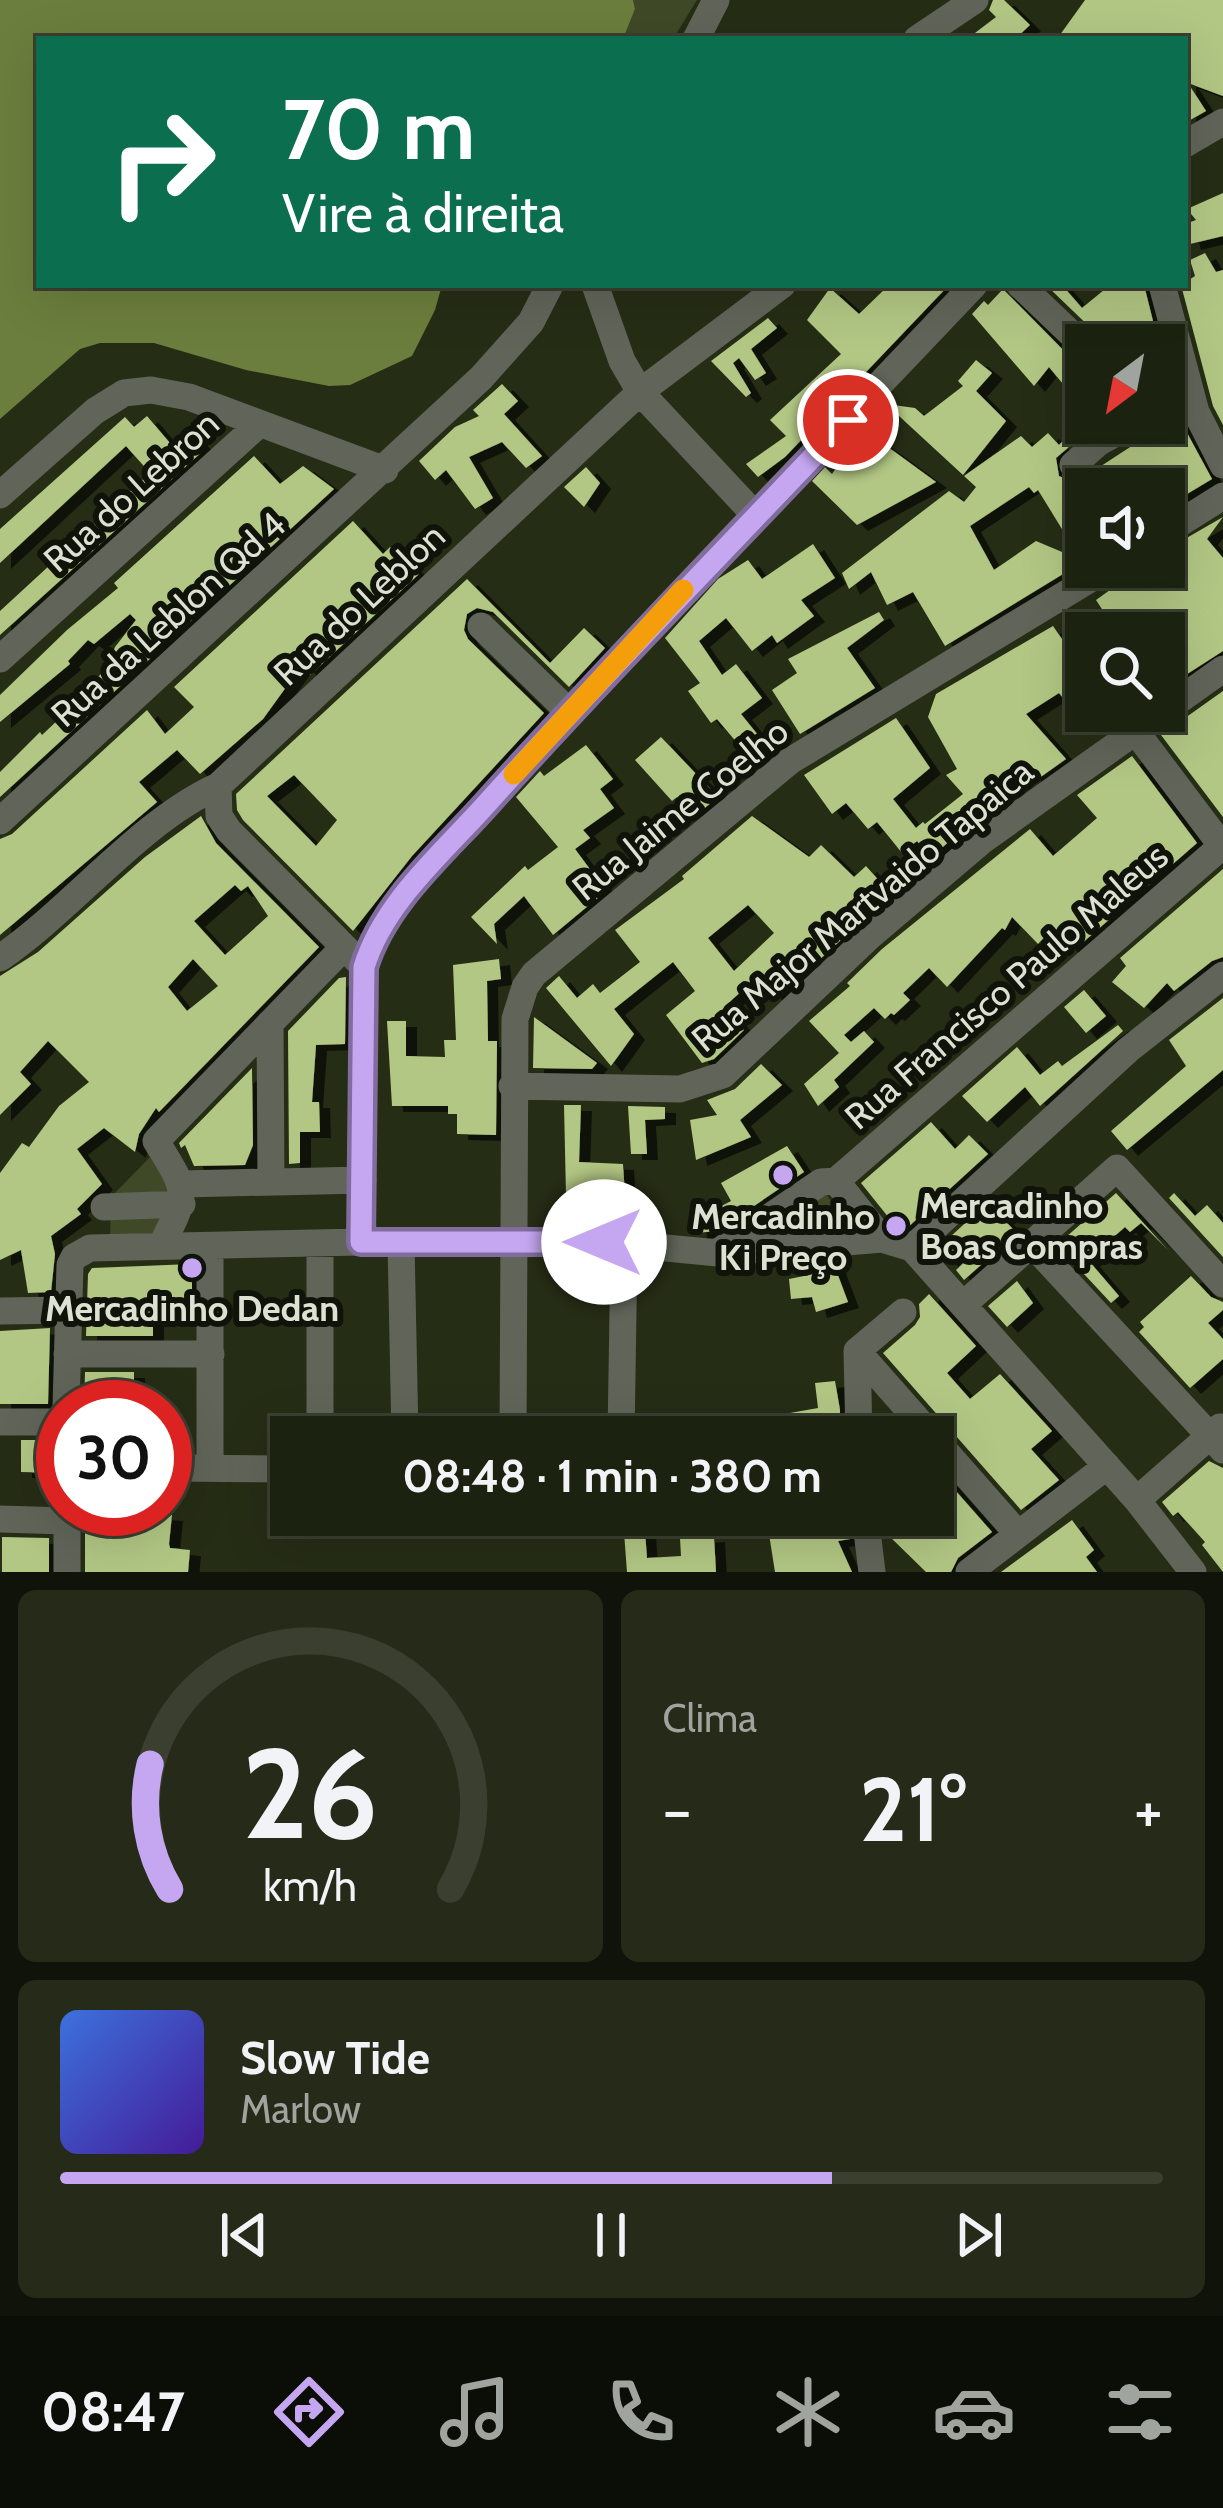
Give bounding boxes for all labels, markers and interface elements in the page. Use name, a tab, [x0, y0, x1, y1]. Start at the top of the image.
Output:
text: 70 m	[282, 78, 475, 180]
icon: right	[84, 84, 240, 240]
text: Vire à direita	[282, 180, 564, 246]
north arrow	[1065, 324, 1185, 444]
map controls	[1065, 324, 1185, 732]
pin	[797, 369, 899, 471]
icon: arrive	[815, 387, 881, 453]
street label: Rua do Lebron	[34, 401, 228, 581]
button: sound	[1065, 468, 1185, 588]
street label: Rua da Leblon Qd 4	[42, 502, 294, 736]
street label: Rua do Leblon	[264, 514, 454, 694]
button: search	[1065, 612, 1185, 732]
street label: Rua Jaime Coelho	[563, 708, 797, 910]
street label: Rua Major Martvaido Tapaica	[683, 749, 1041, 1061]
street label: Rua Francisco Paulo Maleus	[836, 834, 1176, 1138]
marker: Mercadinho Ki Preço	[770, 1162, 796, 1188]
position arrow	[541, 1179, 667, 1305]
place label: Mercadinho Boas Compras	[920, 1183, 1143, 1268]
place label: Mercadinho Ki Preço	[691, 1194, 875, 1279]
marker: Mercadinho Boas Compras	[883, 1213, 909, 1239]
marker: Mercadinho Dedan	[179, 1255, 205, 1281]
place label: Mercadinho Dedan	[45, 1286, 339, 1330]
speed limit sign: 30	[36, 1380, 192, 1536]
text: 08:48 · 1 min · 380 m	[402, 1449, 822, 1503]
text: Clima	[663, 1694, 757, 1742]
text: 26	[242, 1718, 378, 1869]
text: 21°	[859, 1754, 966, 1864]
text: −	[663, 1769, 692, 1850]
text: +	[1134, 1769, 1163, 1850]
text: km/h	[263, 1860, 357, 1912]
text: Slow Tide	[240, 2031, 430, 2085]
text: Marlow	[240, 2085, 361, 2133]
icon: previous	[211, 2202, 277, 2268]
icon: pause	[578, 2202, 644, 2268]
icon: next	[946, 2202, 1012, 2268]
icon: directions	[267, 2370, 351, 2454]
icon: music	[433, 2370, 517, 2454]
icon: phone	[599, 2370, 683, 2454]
icon: climate	[766, 2370, 850, 2454]
icon: car	[932, 2370, 1016, 2454]
icon: filters	[1098, 2370, 1182, 2454]
text: 08:47	[41, 2379, 185, 2445]

